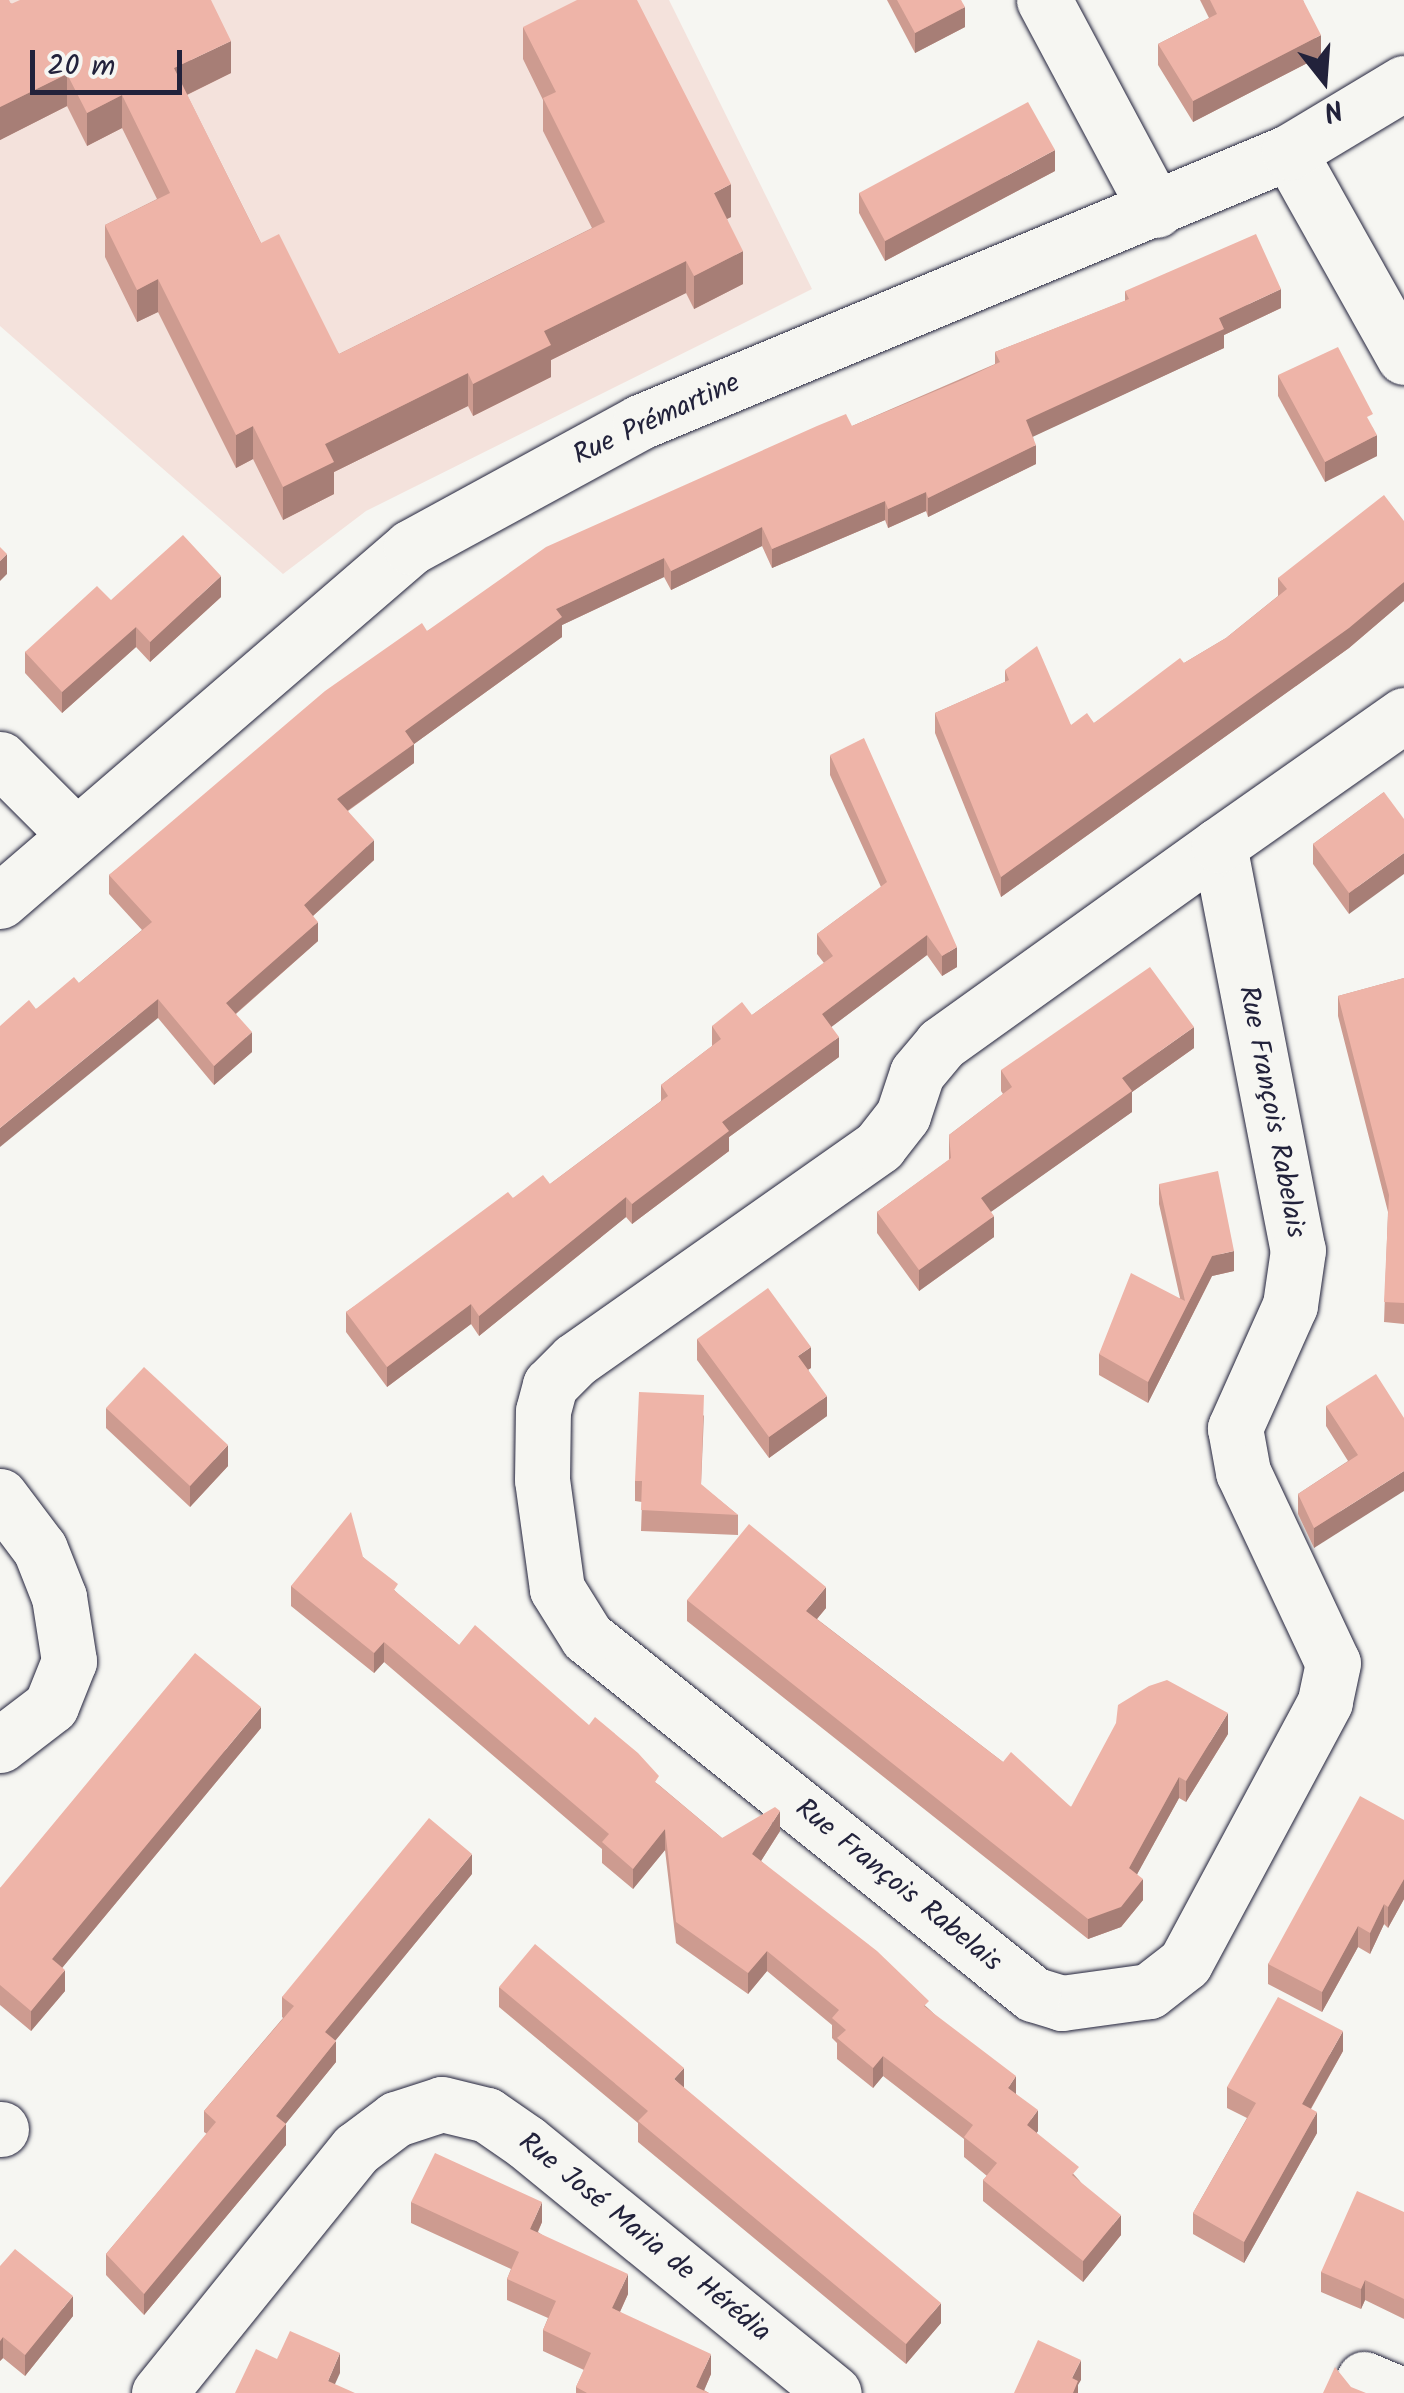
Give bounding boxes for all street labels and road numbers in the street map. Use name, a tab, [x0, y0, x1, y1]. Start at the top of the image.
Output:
street label: Rue Prémartine	[568, 367, 746, 473]
street label: Rue François Rabelais	[1230, 983, 1312, 1241]
street label: Rue François Rabelais	[788, 1792, 1008, 1980]
street label: Rue José Maria de Hérédia	[511, 2126, 777, 2350]

